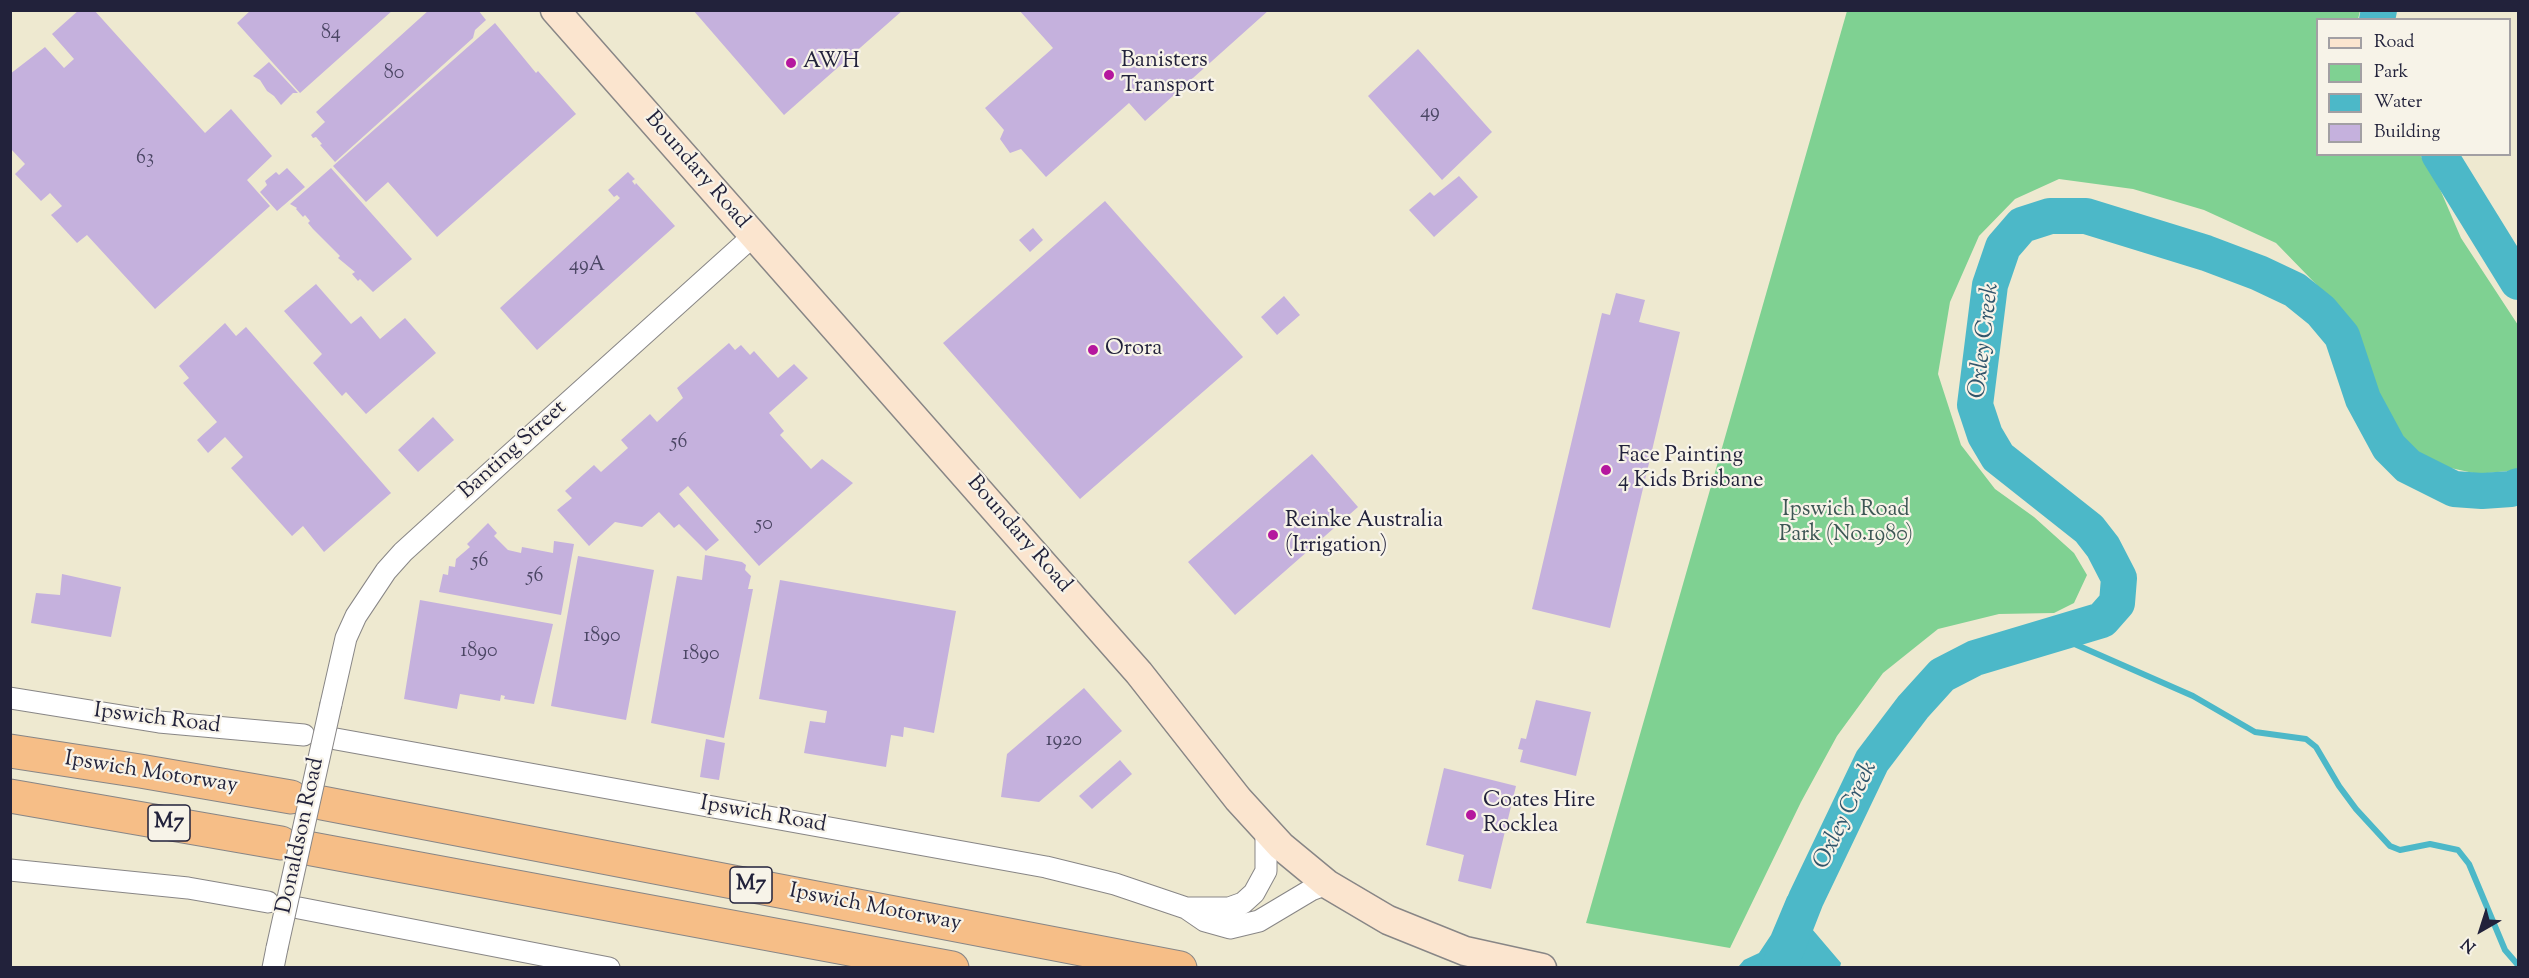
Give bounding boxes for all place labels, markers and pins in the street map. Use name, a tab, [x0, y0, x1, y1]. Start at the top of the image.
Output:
place label: Banisters Transport	[1121, 49, 1215, 100]
place label: AWH	[803, 50, 860, 76]
marker: AWH	[784, 56, 798, 70]
marker: Banisters Transport	[1102, 68, 1116, 82]
place label: Orora	[1105, 337, 1162, 363]
marker: Orora	[1086, 343, 1100, 357]
place label: Face Painting 4 Kids Brisbane	[1618, 444, 1764, 496]
marker: Face Painting 4 Kids Brisbane	[1599, 463, 1613, 477]
place label: Reinke Australia (Irrigation)	[1285, 509, 1443, 560]
marker: Reinke Australia (Irrigation)	[1266, 528, 1280, 542]
place label: Coates Hire Rocklea	[1483, 789, 1595, 840]
marker: Coates Hire Rocklea	[1464, 808, 1478, 822]

